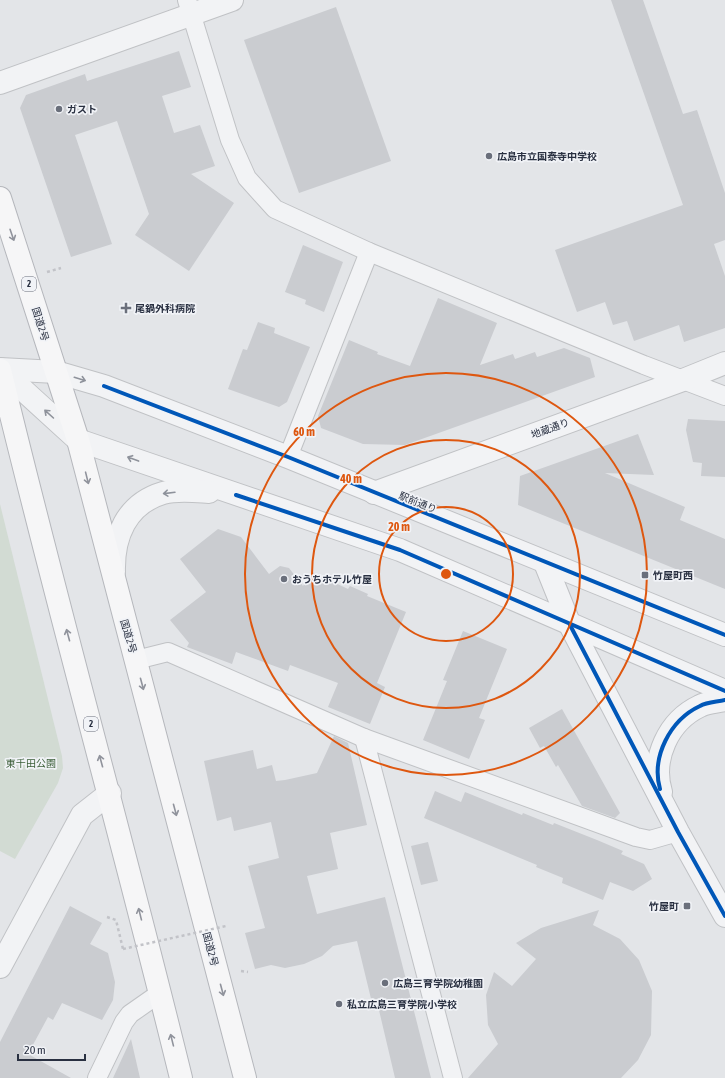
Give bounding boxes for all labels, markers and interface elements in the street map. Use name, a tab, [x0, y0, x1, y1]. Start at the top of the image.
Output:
marker: ガスト	[54, 104, 64, 114]
place label: ガスト	[67, 104, 97, 115]
marker: 広島市立国泰寺中学校	[484, 151, 494, 161]
place label: 広島市立国泰寺中学校	[497, 151, 597, 162]
one-way arrow	[9, 228, 17, 240]
road number: 2	[22, 277, 36, 291]
marker: 尾鍋外科病院	[120, 302, 132, 314]
place label: 尾鍋外科病院	[135, 303, 195, 314]
street label: 国道2号	[30, 306, 51, 342]
one-way arrow	[73, 376, 86, 383]
one-way arrow	[44, 409, 54, 418]
street label: 地蔵通り	[529, 416, 571, 440]
text: 60 m	[293, 425, 315, 439]
one-way arrow	[128, 454, 140, 462]
one-way arrow	[83, 471, 91, 484]
text: 40 m	[339, 472, 362, 486]
one-way arrow	[163, 489, 176, 496]
street label: 駅前通り	[397, 490, 438, 515]
text: 20 m	[388, 520, 410, 534]
centre of rings	[439, 567, 453, 581]
marker: 竹屋町西	[640, 570, 650, 580]
place label: 竹屋町西	[652, 570, 693, 581]
marker: おうちホテル竹屋	[279, 574, 289, 584]
place label: おうちホテル竹屋	[292, 574, 372, 585]
street label: 国道2号	[118, 618, 139, 654]
one-way arrow	[64, 629, 71, 642]
one-way arrow	[139, 678, 146, 691]
road number: 2	[84, 717, 98, 731]
one-way arrow	[97, 755, 104, 768]
park label: 東千田公園	[6, 758, 56, 769]
one-way arrow	[172, 803, 179, 816]
place label: 竹屋町	[648, 901, 679, 912]
marker: 竹屋町	[682, 901, 692, 911]
one-way arrow	[136, 908, 144, 921]
street label: 国道2号	[201, 931, 220, 967]
marker: 広島三育学院幼稚園	[380, 978, 390, 988]
place label: 広島三育学院幼稚園	[393, 978, 483, 989]
one-way arrow	[219, 983, 226, 996]
marker: 私立広島三育学院小学校	[334, 999, 344, 1009]
place label: 私立広島三育学院小学校	[347, 999, 457, 1010]
one-way arrow	[168, 1034, 175, 1047]
scale bar	[18, 1036, 85, 1062]
text: 20 m	[24, 1043, 46, 1057]

